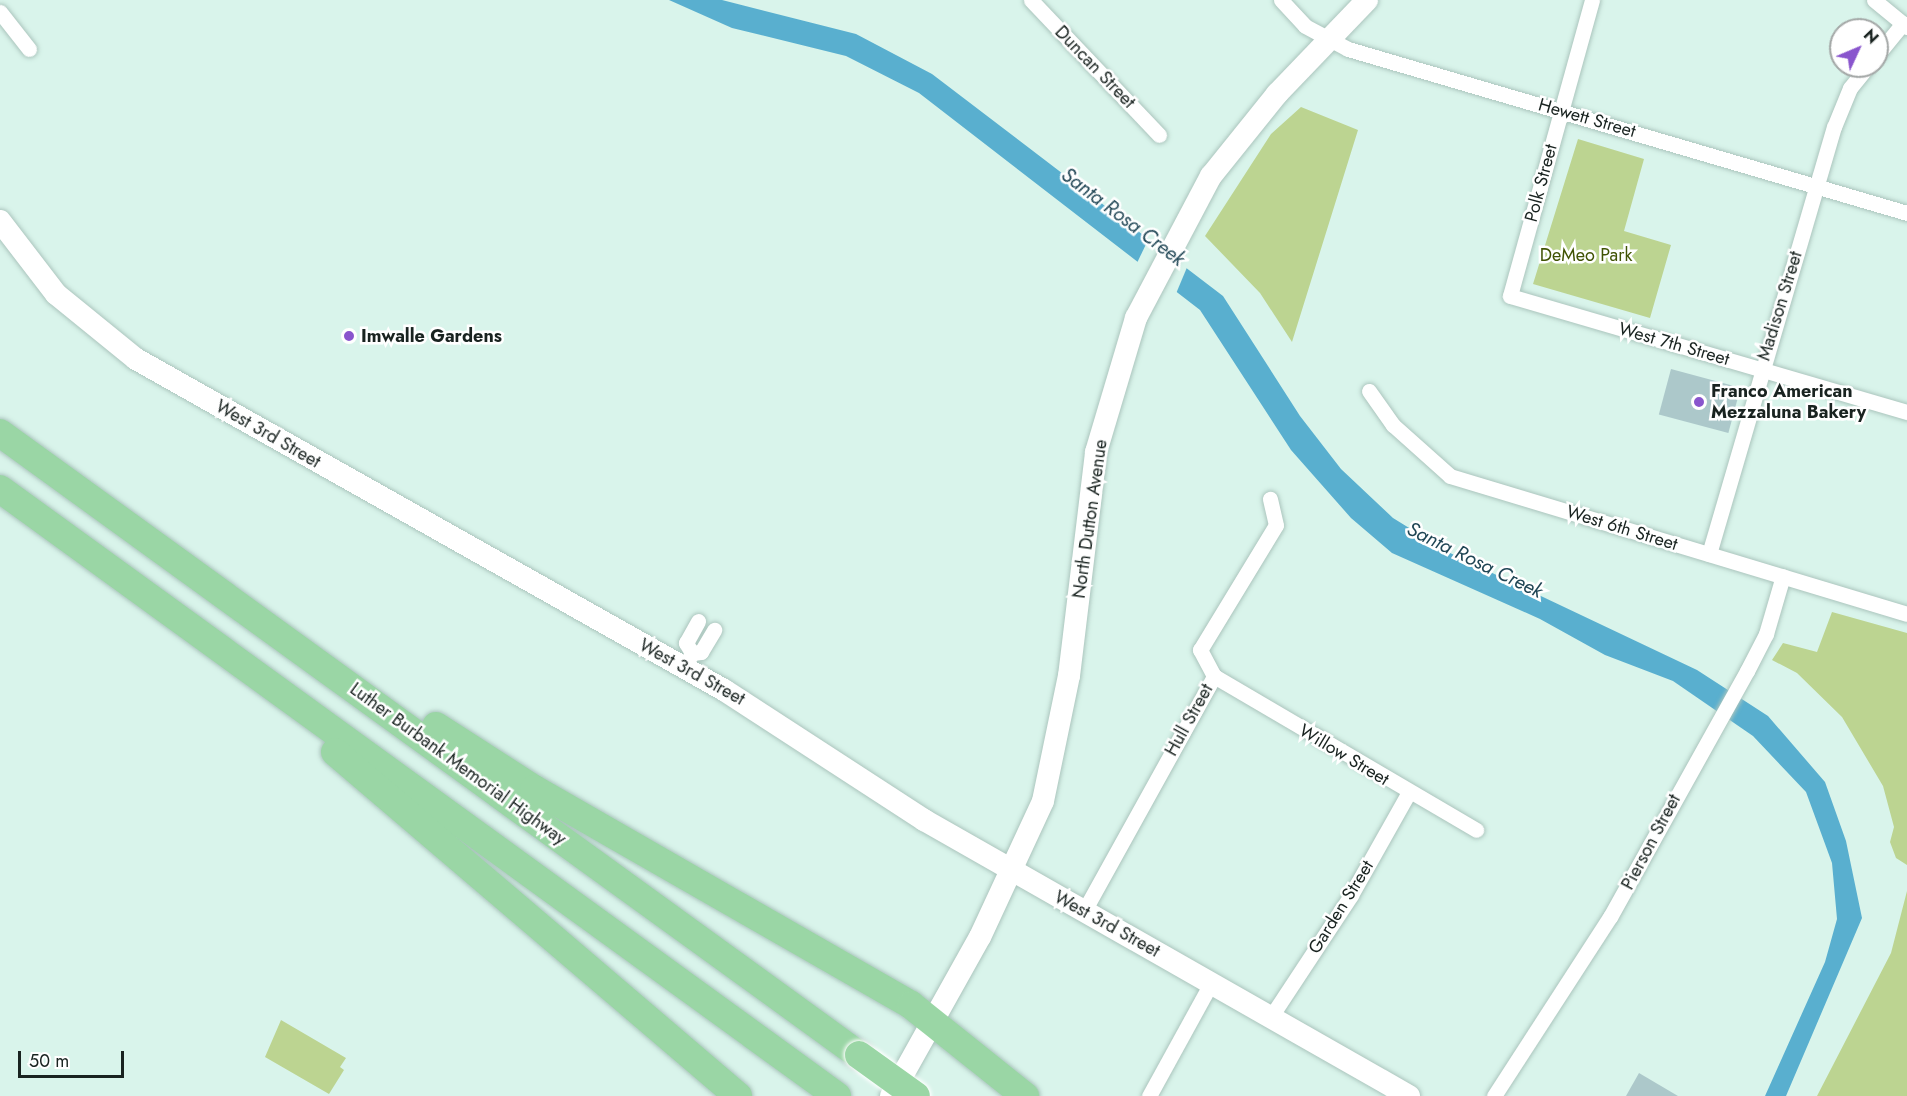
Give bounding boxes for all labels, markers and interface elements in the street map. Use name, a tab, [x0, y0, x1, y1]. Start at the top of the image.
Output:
north arrow	[1829, 18, 1889, 78]
street label: Duncan Street	[1050, 21, 1140, 113]
text: N	[1858, 24, 1884, 49]
street label: Hewett Street	[1536, 94, 1638, 142]
street label: Polk Street	[1520, 142, 1562, 224]
water label: Santa Rosa Creek	[1057, 163, 1189, 271]
park label: DeMeo Park	[1540, 244, 1632, 266]
street label: Madison Street	[1753, 249, 1807, 363]
street label: West 7th Street	[1616, 318, 1732, 370]
place label: Imwalle Gardens	[361, 325, 502, 347]
marker: Imwalle Gardens	[342, 329, 356, 343]
place label: Franco American Mezzaluna Bakery	[1711, 381, 1866, 424]
street label: West 3rd Street	[212, 395, 324, 473]
marker: Franco American Mezzaluna Bakery	[1692, 395, 1706, 409]
street label: North Dutton Avenue	[1068, 438, 1112, 600]
street label: West 6th Street	[1564, 501, 1680, 555]
water label: Santa Rosa Creek	[1403, 517, 1547, 603]
street label: West 3rd Street	[635, 634, 749, 710]
street label: Luther Burbank Memorial Highway	[346, 678, 570, 850]
street label: Hull Street	[1160, 680, 1218, 760]
street label: Willow Street	[1295, 720, 1393, 790]
street label: Pierson Street	[1617, 791, 1685, 893]
street label: Garden Street	[1304, 856, 1378, 958]
street label: West 3rd Street	[1050, 886, 1164, 962]
scale bar	[21, 1039, 128, 1077]
text: 50 m	[29, 1048, 69, 1074]

